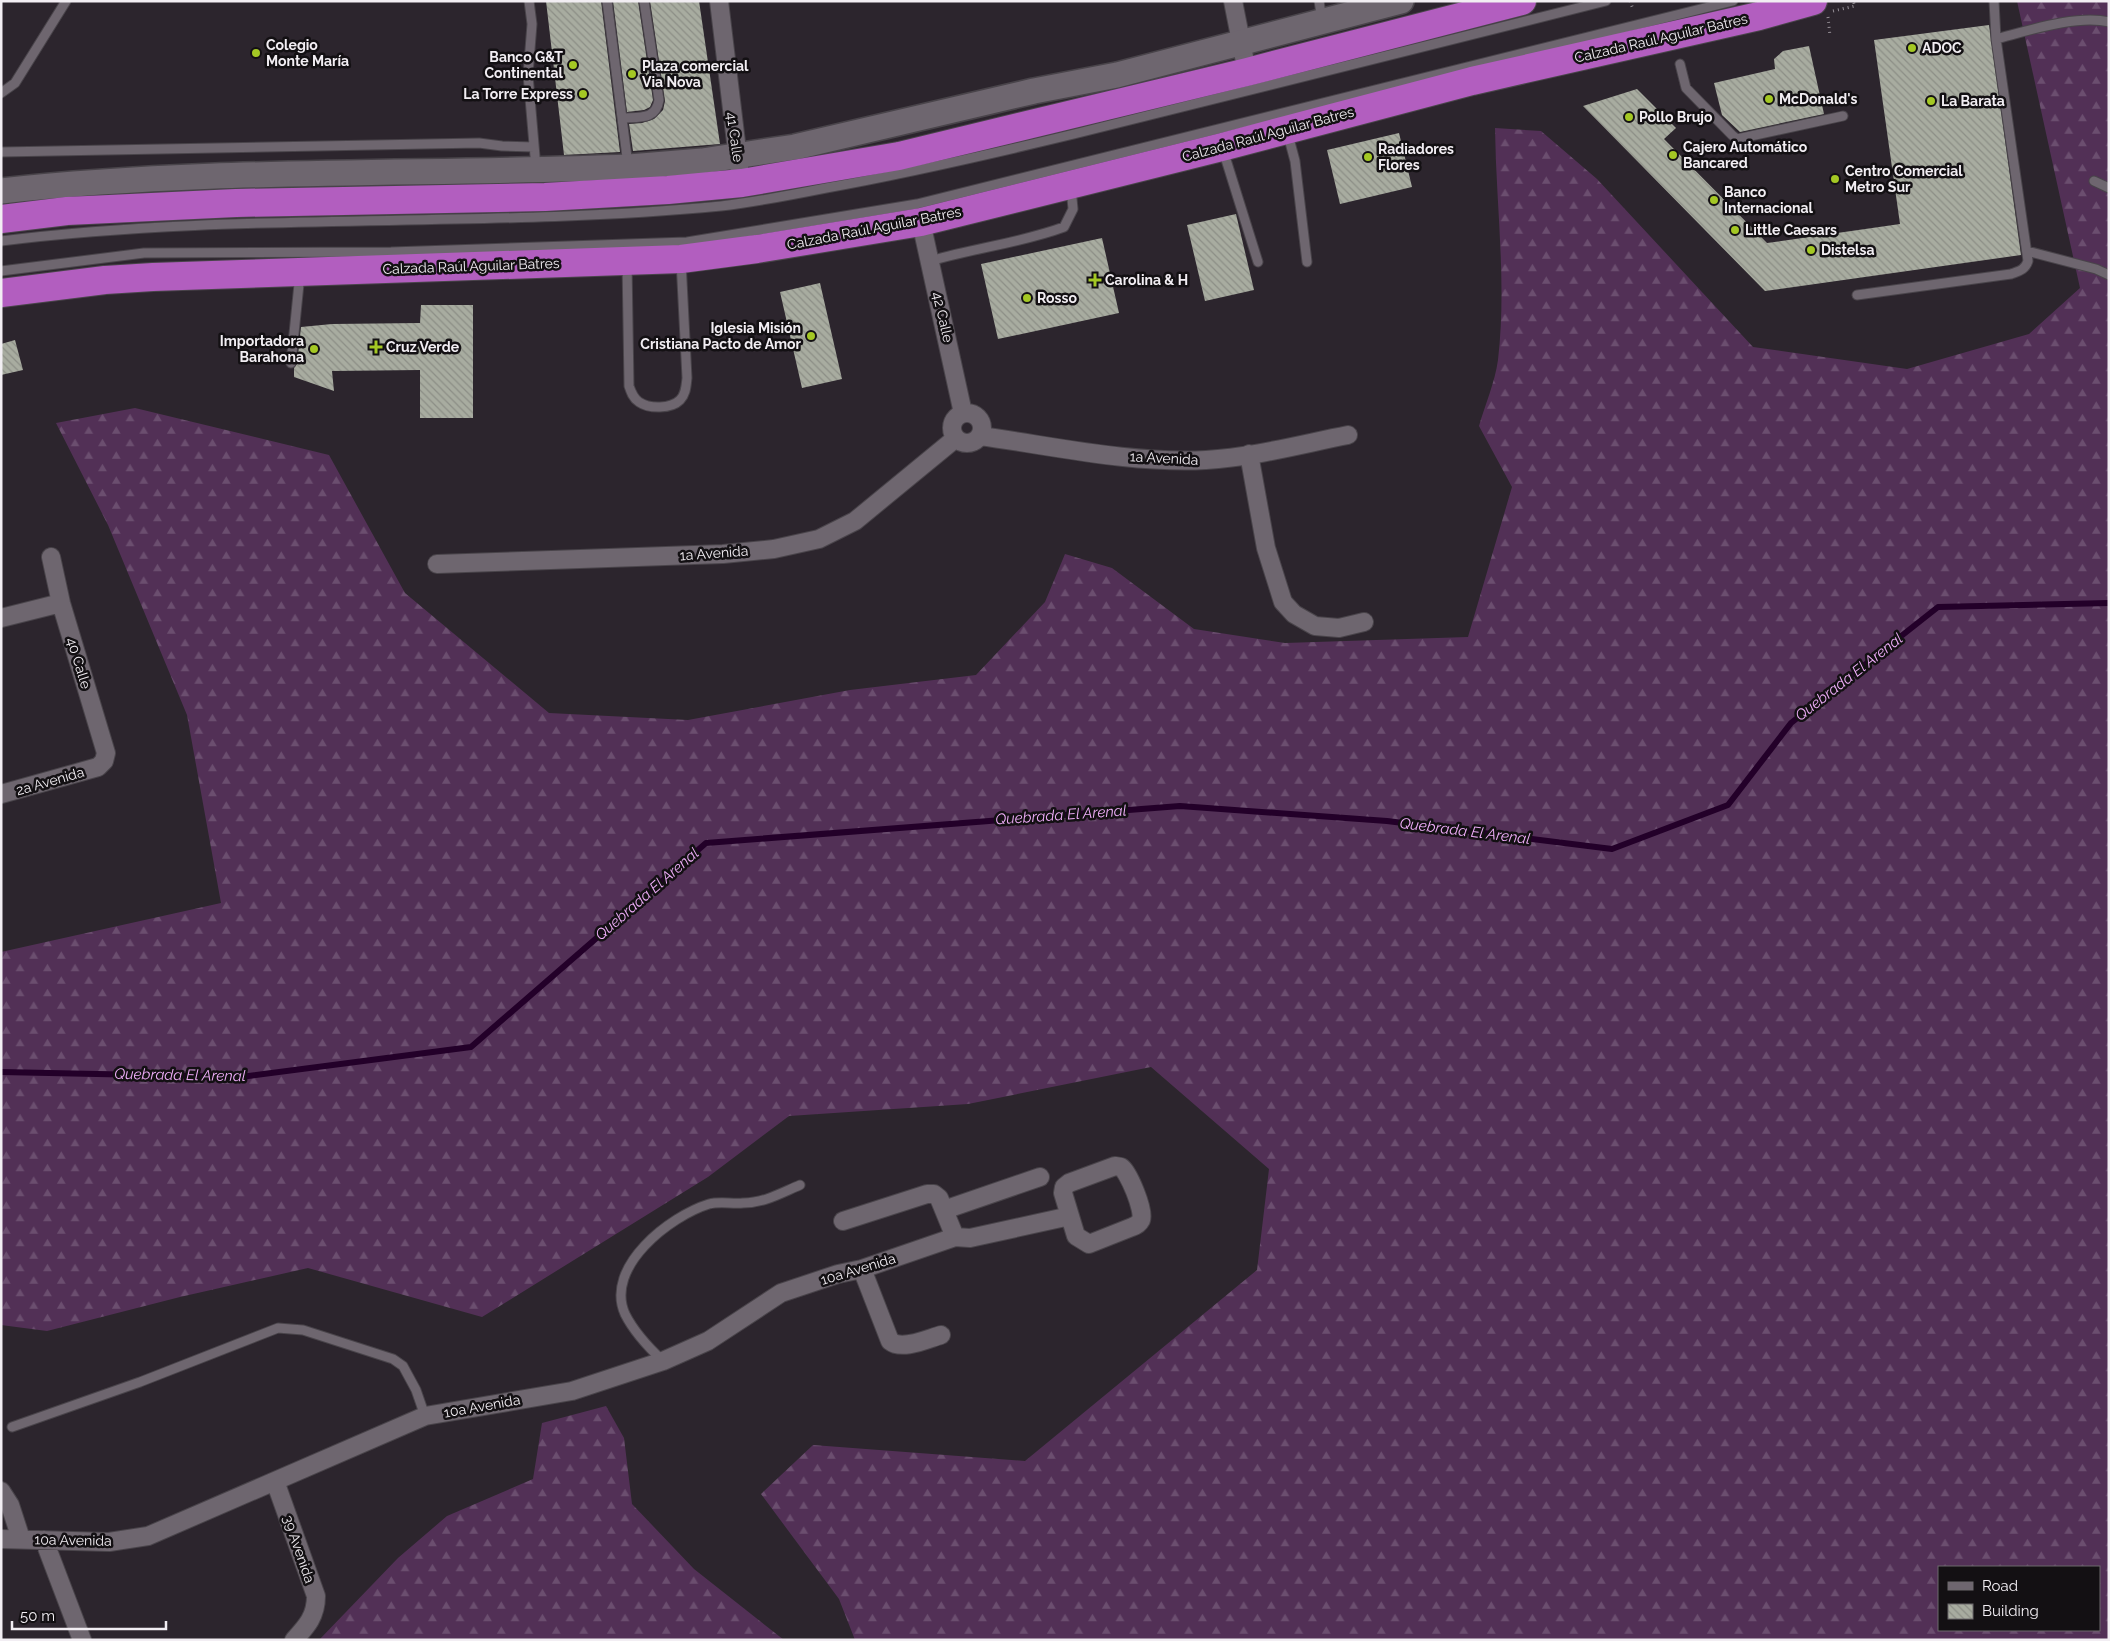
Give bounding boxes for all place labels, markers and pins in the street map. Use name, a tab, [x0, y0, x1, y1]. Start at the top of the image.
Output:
place label: Colegio Monte María	[266, 37, 349, 69]
place label: ADOC	[1922, 40, 1962, 56]
marker: ADOC	[1906, 42, 1918, 54]
marker: Colegio Monte María	[250, 47, 262, 59]
place label: Banco G&T Continental	[484, 49, 564, 81]
place label: Plaza comercial Via Nova	[642, 58, 749, 90]
marker: Banco G&T Continental	[567, 59, 579, 71]
marker: Plaza comercial Via Nova	[626, 68, 638, 80]
place label: La Torre Express	[463, 86, 573, 102]
marker: La Torre Express	[577, 88, 589, 100]
place label: McDonald's	[1779, 91, 1858, 107]
marker: McDonald's	[1763, 93, 1775, 105]
place label: La Barata	[1941, 93, 2005, 109]
marker: La Barata	[1925, 95, 1937, 107]
place label: Pollo Brujo	[1639, 109, 1713, 125]
marker: Pollo Brujo	[1623, 111, 1635, 123]
place label: Cajero Automático Bancared	[1683, 139, 1808, 171]
place label: Radiadores Flores	[1378, 141, 1454, 173]
marker: Cajero Automático Bancared	[1667, 149, 1679, 161]
marker: Radiadores Flores	[1362, 151, 1374, 163]
place label: Centro Comercial Metro Sur	[1845, 163, 1963, 195]
marker: Centro Comercial Metro Sur	[1829, 173, 1841, 185]
place label: Banco Internacional	[1724, 184, 1813, 216]
marker: Banco Internacional	[1708, 194, 1720, 206]
place label: Little Caesars	[1745, 222, 1837, 238]
marker: Little Caesars	[1729, 224, 1741, 236]
place label: Distelsa	[1821, 242, 1875, 258]
marker: Distelsa	[1805, 244, 1817, 256]
place label: Carolina & H	[1105, 272, 1188, 288]
marker: Carolina & H	[1089, 274, 1101, 286]
place label: Rosso	[1037, 290, 1077, 306]
marker: Rosso	[1021, 292, 1033, 304]
place label: Iglesia Misión Cristiana Pacto de Amor	[640, 320, 802, 352]
marker: Iglesia Misión Cristiana Pacto de Amor	[805, 330, 817, 342]
place label: Importadora Barahona	[220, 333, 304, 365]
place label: Cruz Verde	[386, 339, 460, 355]
marker: Cruz Verde	[370, 341, 382, 353]
marker: Importadora Barahona	[308, 343, 320, 355]

